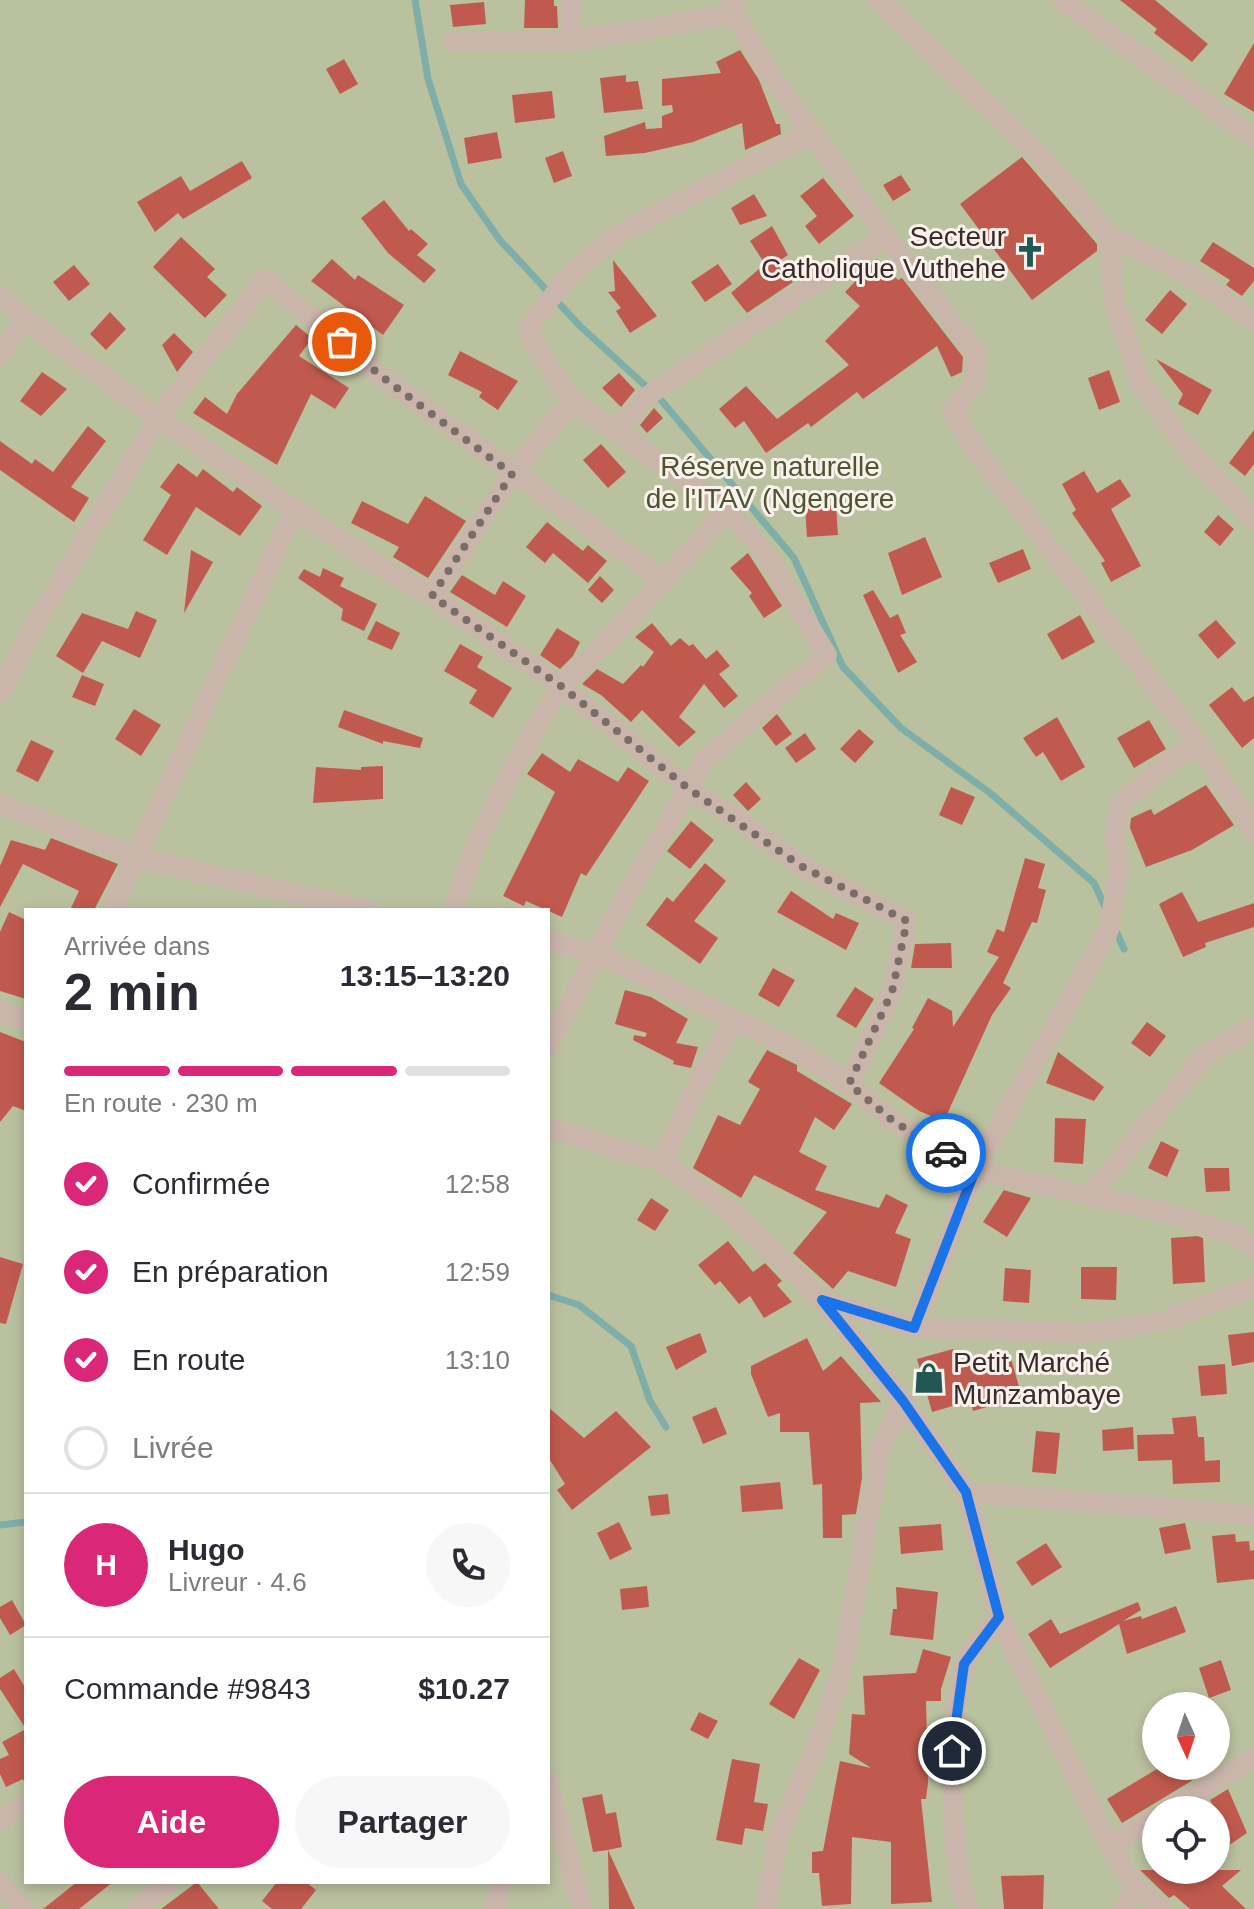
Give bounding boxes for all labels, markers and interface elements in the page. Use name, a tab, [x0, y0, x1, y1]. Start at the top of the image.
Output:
place label: Secteur Catholique Vuthehe	[761, 221, 1006, 284]
church icon: Secteur Catholique Vuthehe	[1013, 235, 1047, 269]
pin	[308, 308, 376, 376]
icon: bag	[320, 320, 364, 364]
park label: Réserve naturelle de l'ITAV (Ngengere	[646, 451, 894, 514]
text: Arrivée dans	[64, 931, 210, 961]
text: 13:15–13:20	[340, 959, 510, 992]
text: 2 min	[64, 963, 200, 1021]
text: En route · 230 m	[64, 1088, 258, 1118]
courier	[906, 1113, 986, 1193]
icon: car	[924, 1131, 968, 1175]
icon: check	[64, 1162, 108, 1206]
text: Confirmée	[132, 1167, 270, 1200]
text: 12:58	[445, 1169, 510, 1199]
icon: check	[64, 1250, 108, 1294]
text: En préparation	[132, 1255, 329, 1288]
text: 12:59	[445, 1257, 510, 1287]
icon: check	[64, 1338, 108, 1382]
text: En route	[132, 1343, 245, 1376]
text: 13:10	[445, 1345, 510, 1375]
place label: Petit Marché Munzambaye	[953, 1347, 1121, 1410]
shop icon: Petit Marché Munzambaye	[912, 1361, 946, 1395]
text: Livrée	[132, 1431, 214, 1464]
button: phone	[426, 1523, 510, 1607]
text: Hugo	[168, 1533, 245, 1566]
text: H	[95, 1548, 117, 1581]
text: Livreur · 4.6	[168, 1567, 307, 1597]
text: Commande #9843	[64, 1672, 311, 1705]
text: $10.27	[418, 1672, 510, 1705]
north arrow	[1142, 1692, 1230, 1780]
map controls	[1142, 1692, 1230, 1884]
pin	[918, 1717, 986, 1785]
icon: home	[930, 1729, 974, 1773]
button: Aide	[64, 1776, 279, 1868]
button: Partager	[295, 1776, 510, 1868]
button: locate	[1142, 1796, 1230, 1884]

